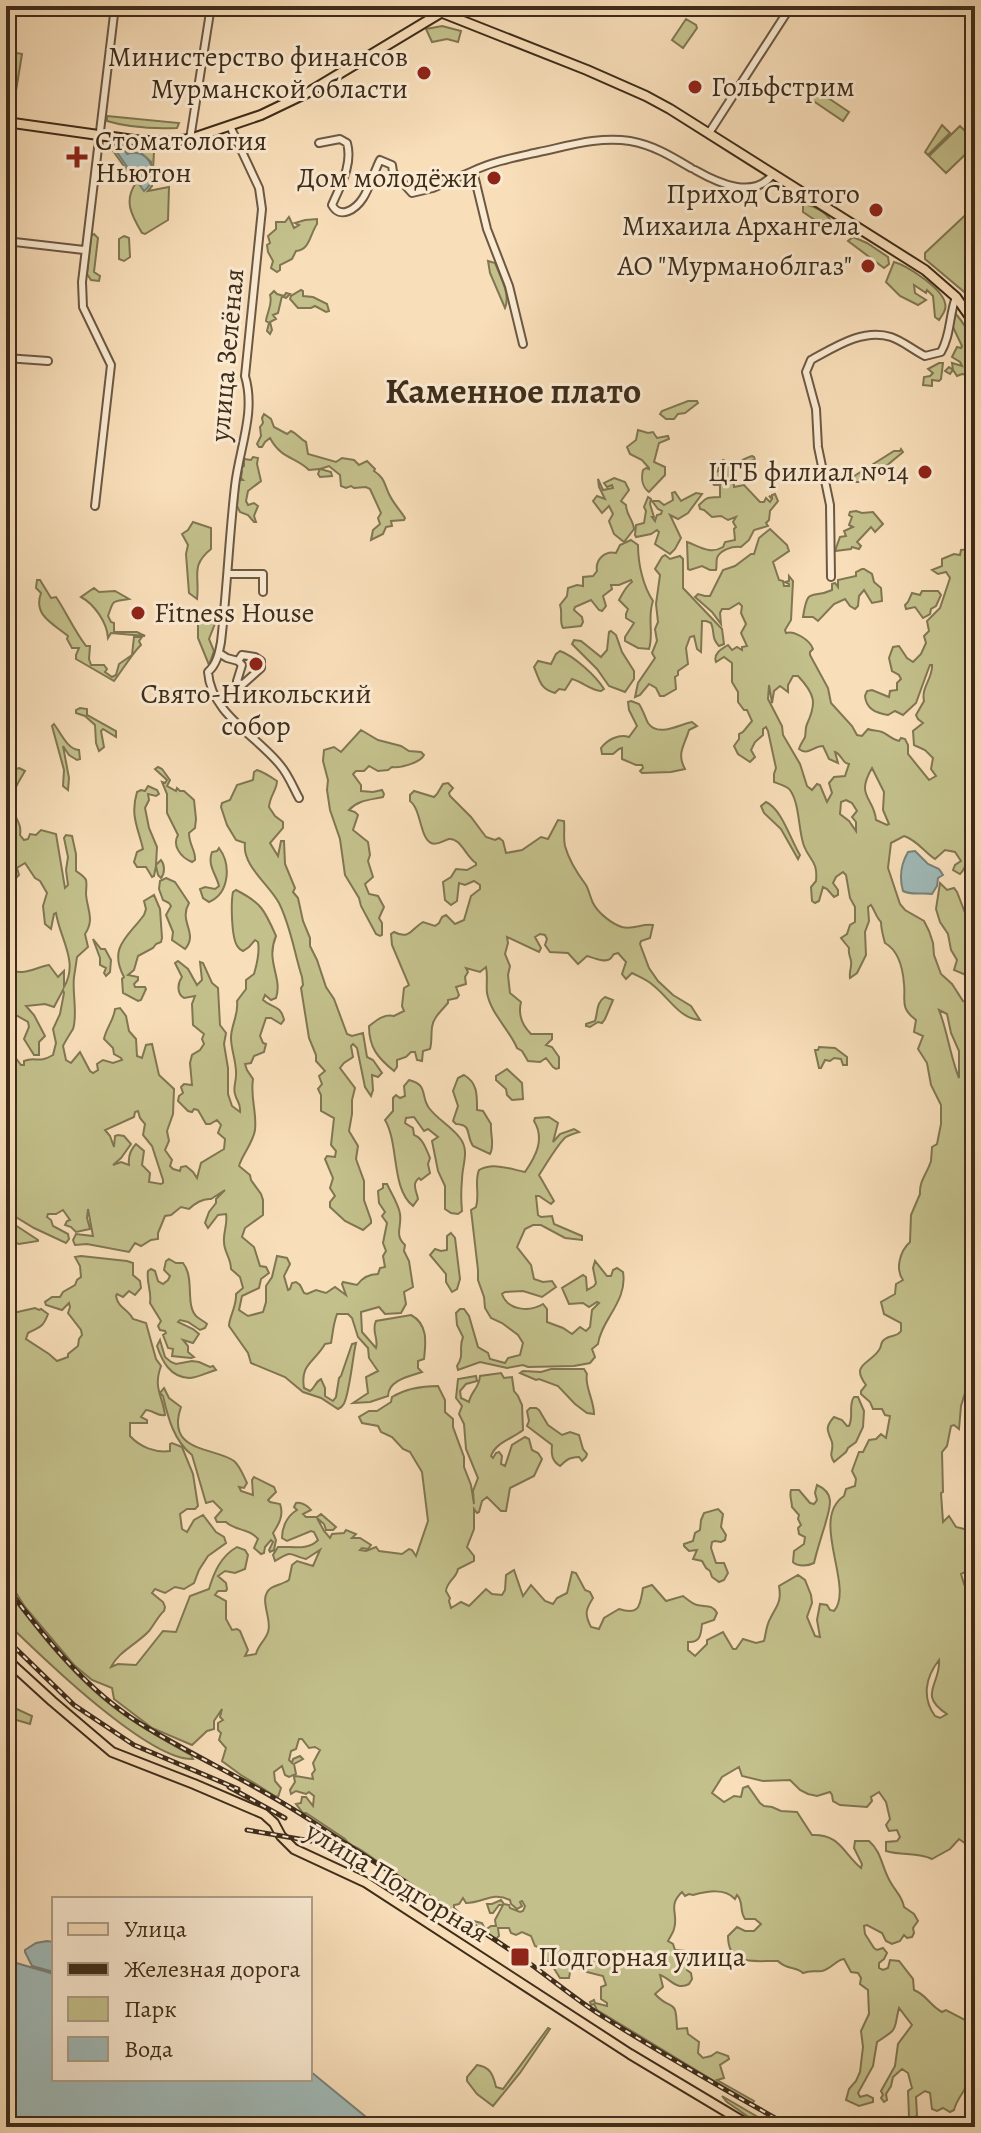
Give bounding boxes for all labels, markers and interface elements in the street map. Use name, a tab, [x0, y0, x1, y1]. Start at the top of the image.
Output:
place label: Министерство финансов Мурманской области	[108, 38, 408, 108]
marker: Министерство финансов Мурманской области	[415, 64, 433, 82]
place label: Гольфстрим	[711, 68, 855, 106]
marker: Гольфстрим	[686, 78, 704, 96]
place label: Стоматология Ньютон	[95, 122, 267, 192]
marker: Стоматология Ньютон	[66, 146, 88, 168]
place label: Дом молодёжи	[297, 159, 478, 197]
marker: Дом молодёжи	[485, 169, 503, 187]
place label: Приход Святого Михаила Архангела	[622, 175, 860, 245]
marker: Приход Святого Михаила Архангела	[867, 201, 885, 219]
place label: AO "Мурманоблгаз"	[617, 247, 852, 285]
marker: AO "Мурманоблгаз"	[859, 257, 877, 275]
street label: улица Зелёная	[200, 267, 253, 444]
district label: Каменное плато	[385, 366, 641, 415]
place label: ЦГБ филиал №14	[708, 453, 909, 491]
marker: ЦГБ филиал №14	[916, 463, 934, 481]
place label: Fitness House	[154, 594, 314, 632]
marker: Fitness House	[129, 604, 147, 622]
marker: Свято-Никольский собор	[247, 655, 265, 673]
place label: Свято-Никольский собор	[140, 675, 372, 745]
street label: улица Подгорная	[297, 1812, 496, 1952]
legend	[52, 1897, 312, 2081]
text: Улица	[124, 1913, 187, 1945]
place label: Подгорная улица	[538, 1938, 746, 1976]
marker: Подгорная улица	[509, 1946, 531, 1968]
text: Железная дорога	[124, 1953, 300, 1985]
text: Парк	[124, 1993, 177, 2025]
text: Вода	[124, 2033, 173, 2065]

